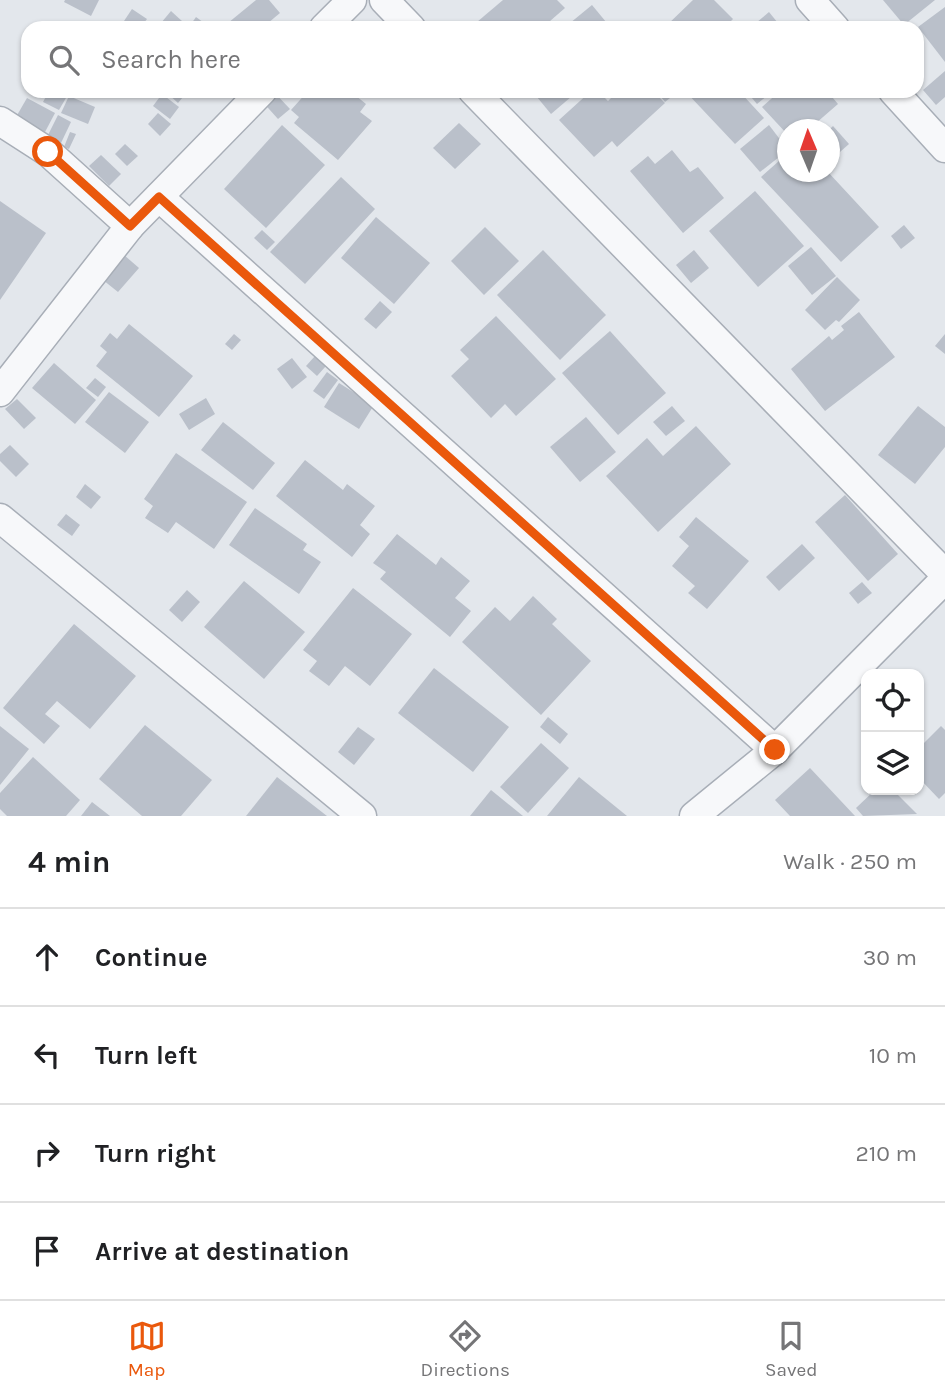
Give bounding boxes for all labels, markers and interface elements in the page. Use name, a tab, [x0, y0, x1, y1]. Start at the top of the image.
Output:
search box	[21, 21, 924, 98]
icon: search	[45, 41, 83, 79]
text: Search here	[101, 44, 241, 75]
north arrow	[777, 119, 840, 182]
route start	[32, 136, 63, 167]
map controls	[861, 669, 924, 795]
button: locate	[861, 669, 924, 732]
button: layers	[861, 732, 924, 795]
route end	[759, 734, 790, 765]
text: 4 min	[28, 844, 110, 880]
text: Walk · 250 m	[783, 848, 917, 875]
icon: ahead	[28, 938, 66, 976]
text: Continue	[95, 942, 207, 973]
text: 30 m	[863, 944, 917, 971]
icon: left	[28, 1036, 66, 1074]
text: Turn left	[95, 1040, 197, 1071]
text: 10 m	[869, 1042, 917, 1069]
icon: right	[28, 1134, 66, 1172]
text: Turn right	[95, 1138, 216, 1169]
text: 210 m	[855, 1140, 917, 1167]
icon: arrive	[28, 1232, 66, 1270]
text: Arrive at destination	[95, 1236, 349, 1267]
tab: Map	[128, 1317, 166, 1381]
tab: Directions	[421, 1317, 510, 1381]
tab: Saved	[765, 1317, 817, 1381]

